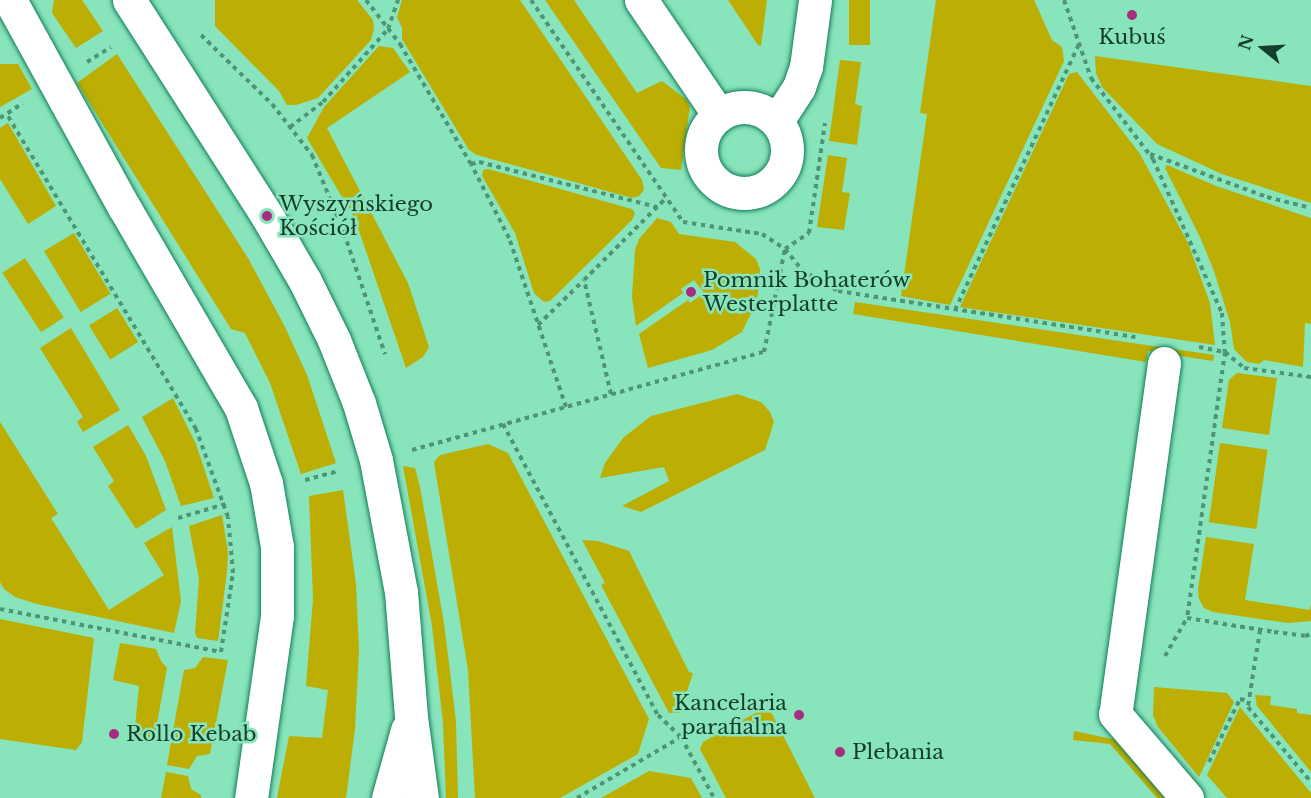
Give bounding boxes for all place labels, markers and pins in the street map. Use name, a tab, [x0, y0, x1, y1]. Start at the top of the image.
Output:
marker: Kubuś	[1125, 8, 1139, 22]
place label: Kubuś	[1098, 24, 1166, 50]
place label: Wyszyńskiego Kościół	[279, 191, 433, 241]
marker: Wyszyńskiego Kościół	[260, 209, 274, 223]
place label: Pomnik Bohaterów Westerplatte	[703, 267, 911, 317]
marker: Pomnik Bohaterów Westerplatte	[684, 285, 698, 299]
place label: Kancelaria parafialna	[674, 690, 787, 740]
marker: Kancelaria parafialna	[792, 708, 806, 722]
place label: Rollo Kebab	[126, 721, 257, 747]
marker: Rollo Kebab	[107, 727, 121, 741]
place label: Plebania	[852, 739, 944, 765]
marker: Plebania	[833, 745, 847, 759]

